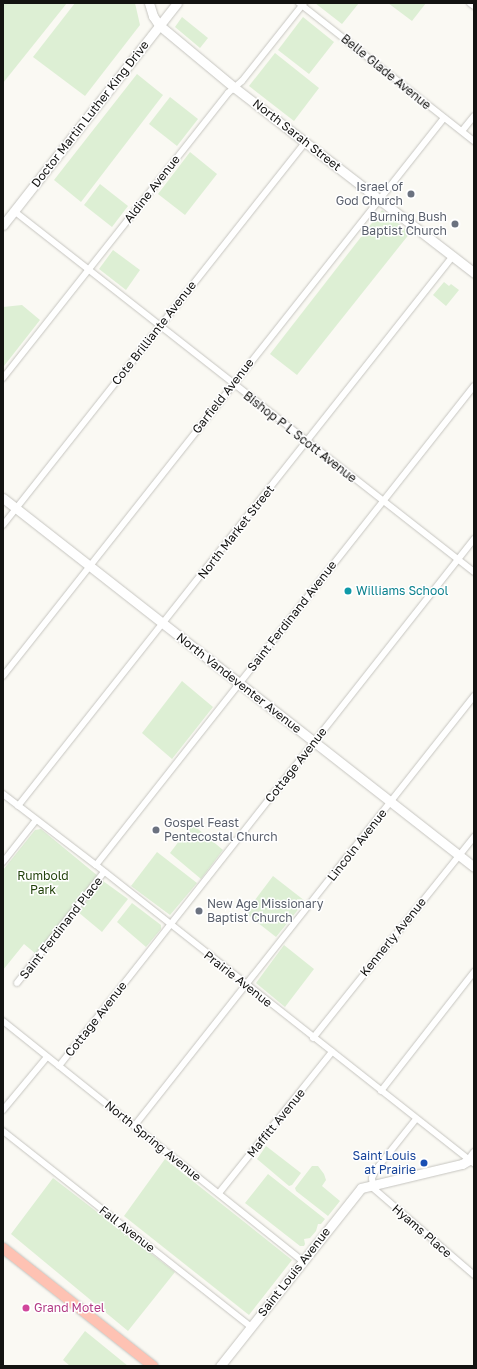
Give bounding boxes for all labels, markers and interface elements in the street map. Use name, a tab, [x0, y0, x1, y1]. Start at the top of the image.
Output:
street label: Belle Glade Avenue	[338, 31, 434, 113]
street label: Doctor Martin Luther King Drive	[28, 38, 152, 190]
street label: North Sarah Street	[250, 96, 344, 174]
street label: Aldine Avenue	[121, 152, 183, 226]
place label: Israel of God Church	[336, 180, 403, 208]
marker: Israel of God Church	[406, 189, 416, 199]
place label: Burning Bush Baptist Church	[361, 210, 447, 238]
marker: Burning Bush Baptist Church	[450, 219, 460, 229]
street label: Cote Brilliante Avenue	[109, 278, 199, 388]
street label: Garfield Avenue	[189, 356, 257, 436]
street label: Bishop P L Scott Avenue	[241, 388, 359, 486]
street label: North Market Street	[195, 482, 277, 582]
street label: Saint Ferdinand Avenue	[244, 558, 340, 674]
place label: Williams School	[356, 584, 448, 598]
marker: Williams School	[343, 586, 353, 596]
street label: North Vandeventer Avenue	[174, 630, 304, 736]
street label: Cottage Avenue	[262, 725, 330, 805]
street label: Lincoln Avenue	[324, 806, 390, 884]
place label: Gospel Feast Pentecostal Church	[164, 816, 278, 844]
marker: Gospel Feast Pentecostal Church	[151, 825, 161, 835]
park label: Rumbold Park	[17, 869, 69, 897]
street label: Saint Ferdinand Place	[17, 874, 105, 982]
street label: Kennerly Avenue	[357, 895, 429, 979]
place label: New Age Missionary Baptist Church	[207, 897, 324, 925]
marker: New Age Missionary Baptist Church	[194, 906, 204, 916]
street label: Prairie Avenue	[201, 948, 275, 1010]
street label: Cottage Avenue	[62, 979, 130, 1059]
street label: Maffitt Avenue	[244, 1086, 308, 1160]
street label: North Spring Avenue	[102, 1098, 204, 1184]
place label: Saint Louis at Prairie	[353, 1149, 416, 1177]
marker: Saint Louis at Prairie	[419, 1158, 429, 1168]
street label: Hyams Place	[389, 1201, 455, 1261]
street label: Fall Avenue	[96, 1203, 158, 1255]
street label: Saint Louis Avenue	[255, 1225, 333, 1319]
place label: Grand Motel	[34, 1301, 105, 1315]
marker: Grand Motel	[21, 1303, 31, 1313]

